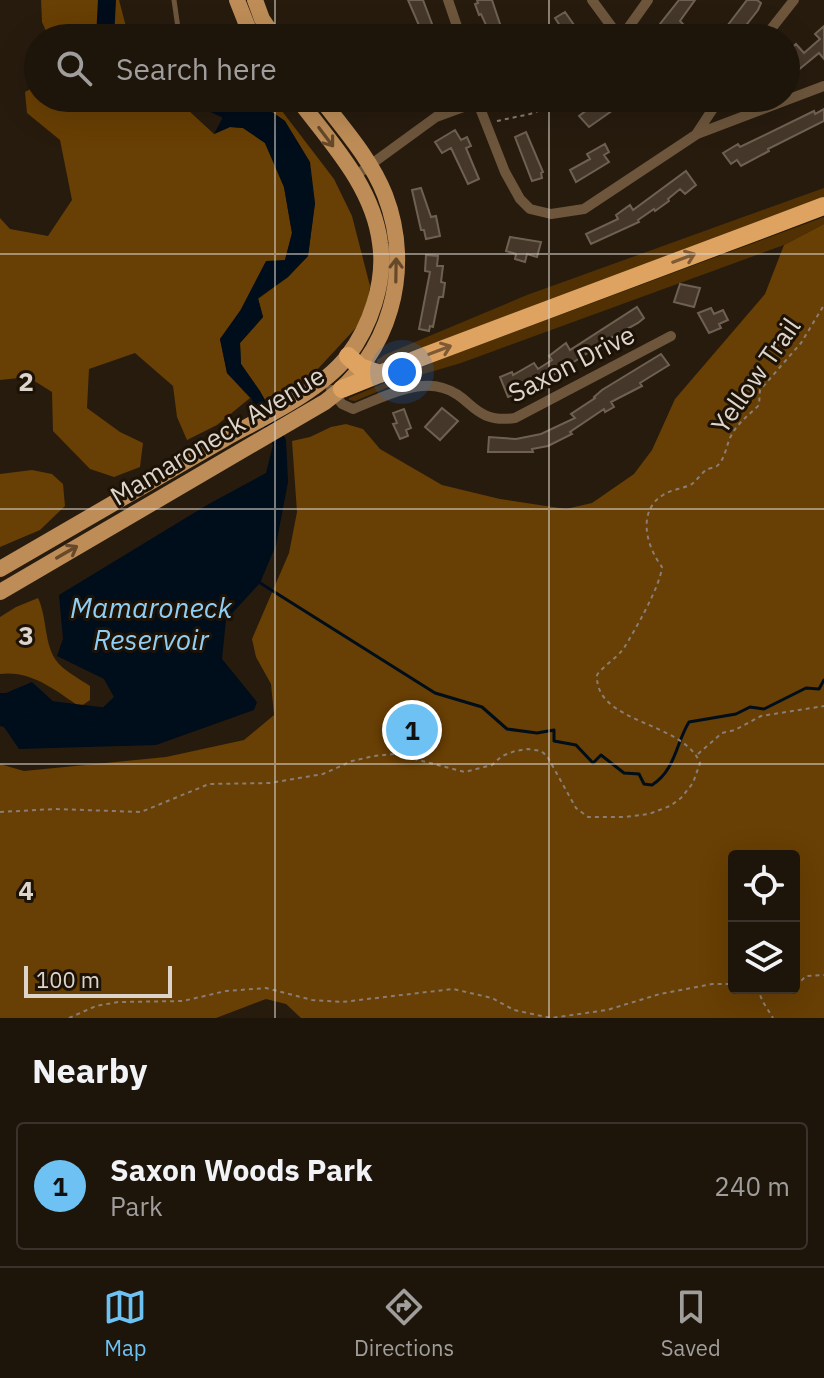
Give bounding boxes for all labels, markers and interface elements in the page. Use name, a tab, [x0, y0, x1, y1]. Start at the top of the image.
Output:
search box	[24, 24, 800, 112]
icon: search	[52, 46, 96, 90]
text: Search here	[116, 49, 277, 88]
one-way arrow	[318, 125, 334, 147]
one-way arrow	[671, 250, 696, 264]
one-way arrow	[388, 257, 404, 284]
street label: Yellow Trail	[703, 311, 807, 439]
street label: Saxon Drive	[502, 317, 640, 409]
one-way arrow	[427, 342, 452, 356]
your location	[382, 352, 422, 392]
street label: Mamaroneck Avenue	[104, 358, 330, 512]
text: 2	[18, 364, 34, 398]
one-way arrow	[55, 544, 79, 559]
water label: Mamaroneck Reservoir	[70, 589, 233, 658]
text: 3	[18, 618, 34, 652]
pin: 1	[386, 700, 438, 760]
map controls	[728, 850, 800, 994]
button: locate	[728, 850, 800, 922]
text: 4	[18, 873, 34, 907]
button: layers	[728, 922, 800, 994]
scale bar	[24, 962, 172, 998]
text: 100 m	[36, 965, 100, 994]
text: Nearby	[32, 1048, 147, 1092]
text: Saxon Woods Park	[110, 1150, 372, 1189]
text: 1	[52, 1169, 68, 1203]
text: 240 m	[714, 1169, 790, 1203]
text: Park	[110, 1189, 163, 1223]
tab: Map	[103, 1285, 147, 1362]
tab: Directions	[354, 1285, 454, 1362]
tab: Saved	[661, 1285, 721, 1362]

